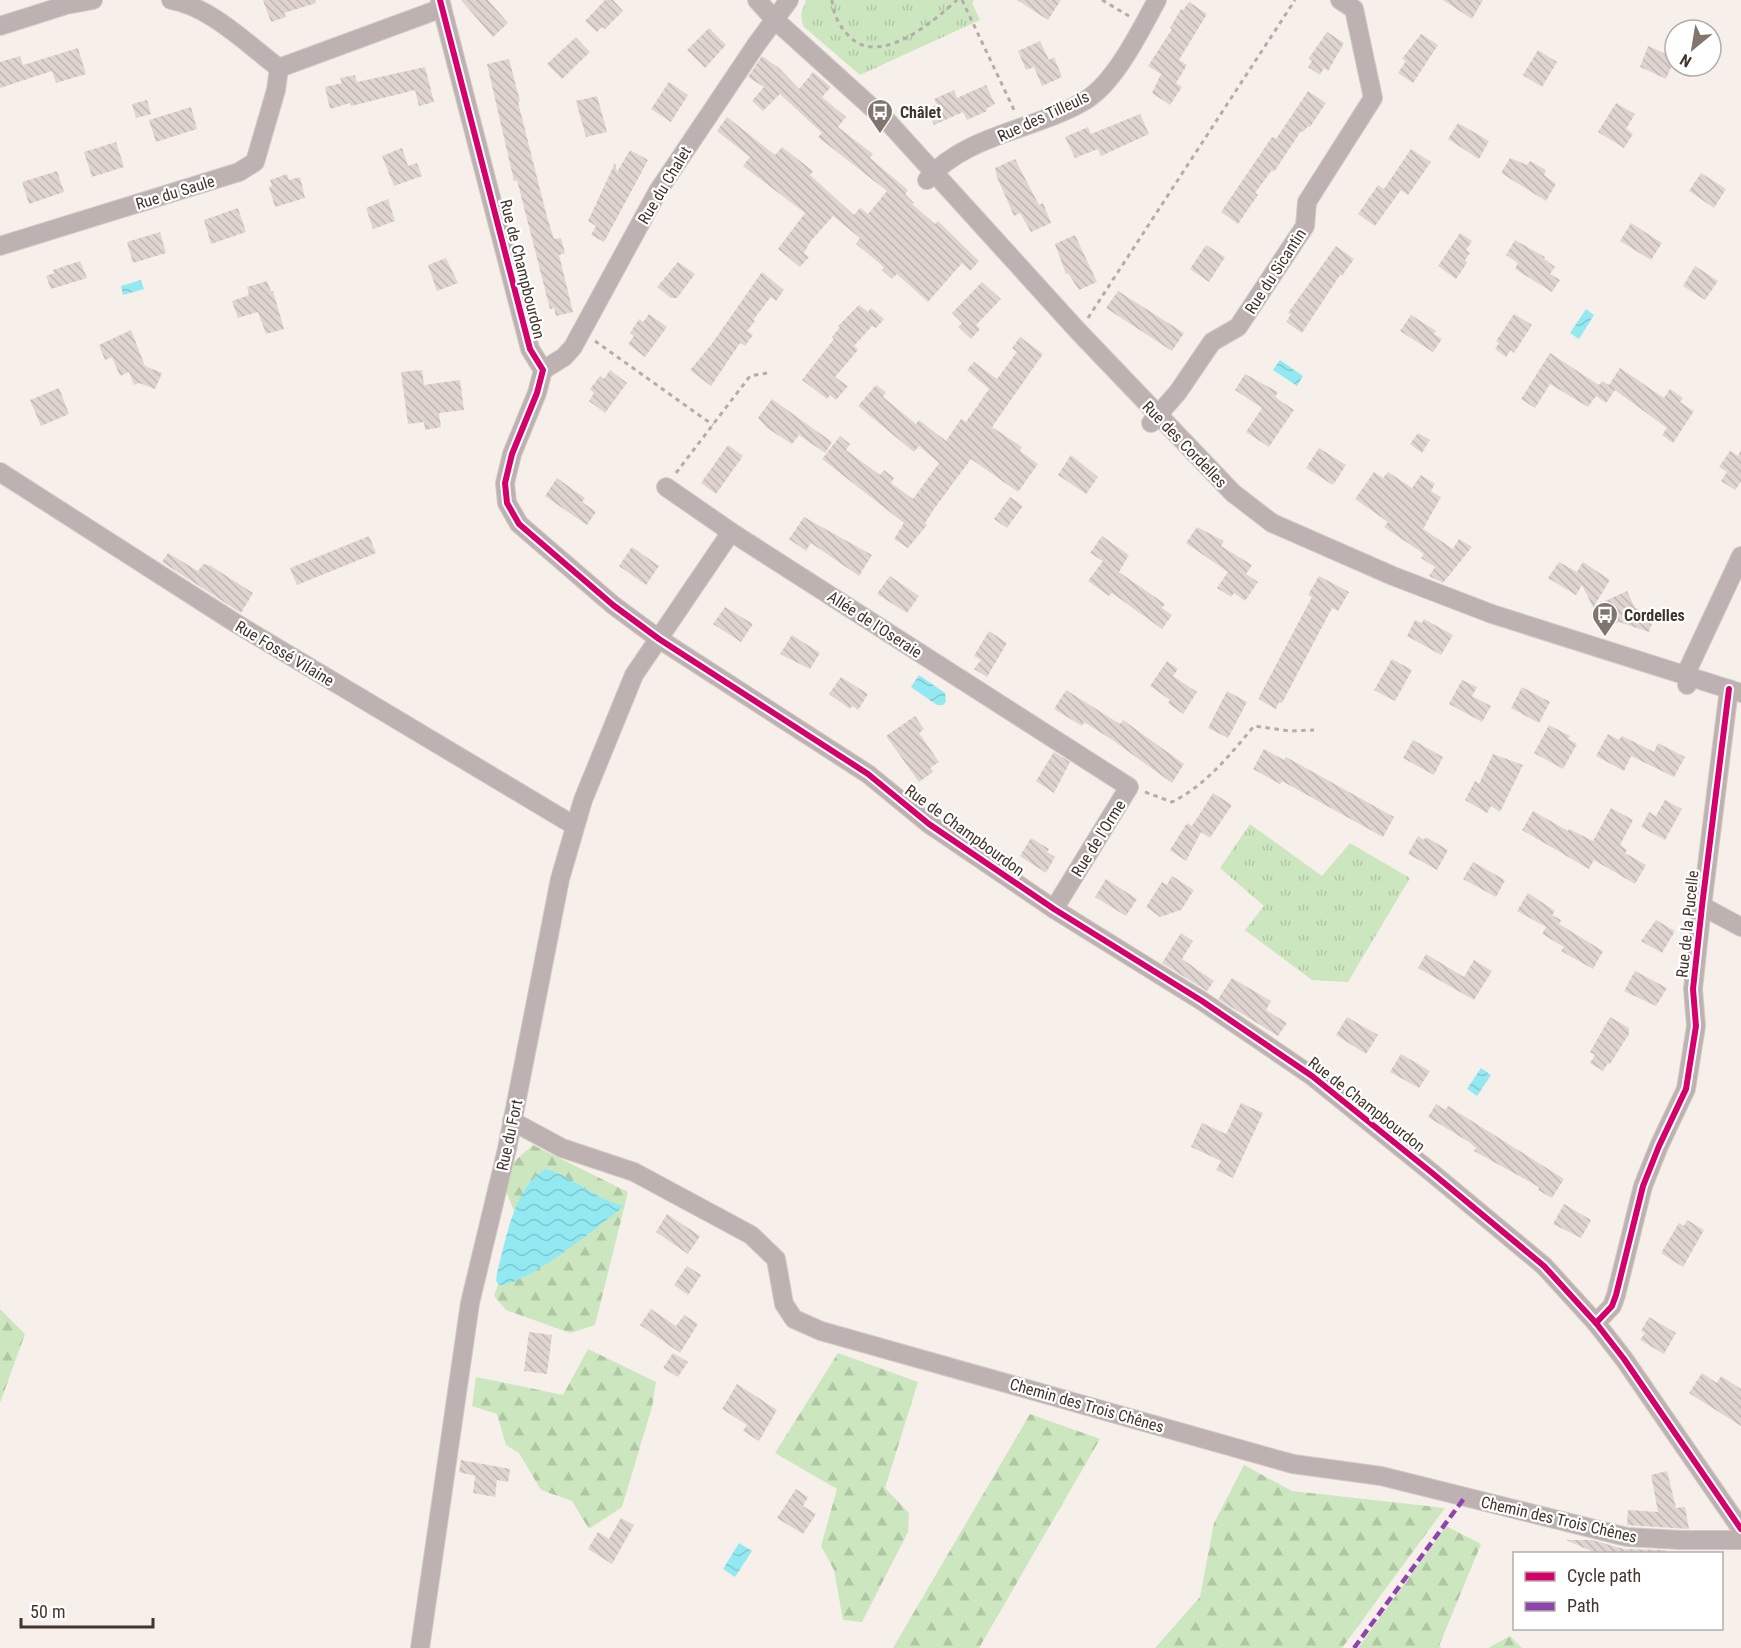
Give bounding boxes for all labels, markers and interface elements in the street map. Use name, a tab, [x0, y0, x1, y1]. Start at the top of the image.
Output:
north arrow	[1663, 18, 1723, 78]
text: N	[1677, 50, 1695, 71]
street label: Rue des Tilleuls	[994, 87, 1092, 146]
bus stop icon: Châlet	[865, 97, 895, 135]
place label: Châlet	[900, 103, 941, 122]
street label: Rue du Chalet	[634, 143, 695, 227]
street label: Rue du Saule	[133, 171, 217, 213]
street label: Rue de Champbourdon	[496, 197, 549, 341]
street label: Rue du Sicantin	[1241, 225, 1310, 317]
street label: Rue des Cordelles	[1138, 397, 1231, 492]
street label: Allée de l'Oseraie	[824, 587, 925, 662]
bus stop icon: Cordelles	[1590, 600, 1620, 638]
place label: Cordelles	[1624, 606, 1685, 625]
street label: Rue Fossé Vilaine	[232, 617, 337, 690]
street label: Rue de Champbourdon	[901, 781, 1028, 880]
street label: Rue de l'Orme	[1067, 796, 1130, 880]
street label: Rue de la Pucelle	[1672, 869, 1703, 979]
street label: Rue de Champbourdon	[1304, 1053, 1429, 1156]
street label: Rue du Fort	[493, 1098, 526, 1172]
street label: Chemin des Trois Chênes	[1008, 1374, 1166, 1437]
street label: Chemin des Trois Chênes	[1479, 1492, 1639, 1547]
legend	[1513, 1552, 1723, 1630]
text: Cycle path	[1567, 1565, 1641, 1586]
scale bar	[21, 1591, 153, 1629]
text: Path	[1567, 1595, 1600, 1616]
text: 50 m	[30, 1601, 65, 1622]

